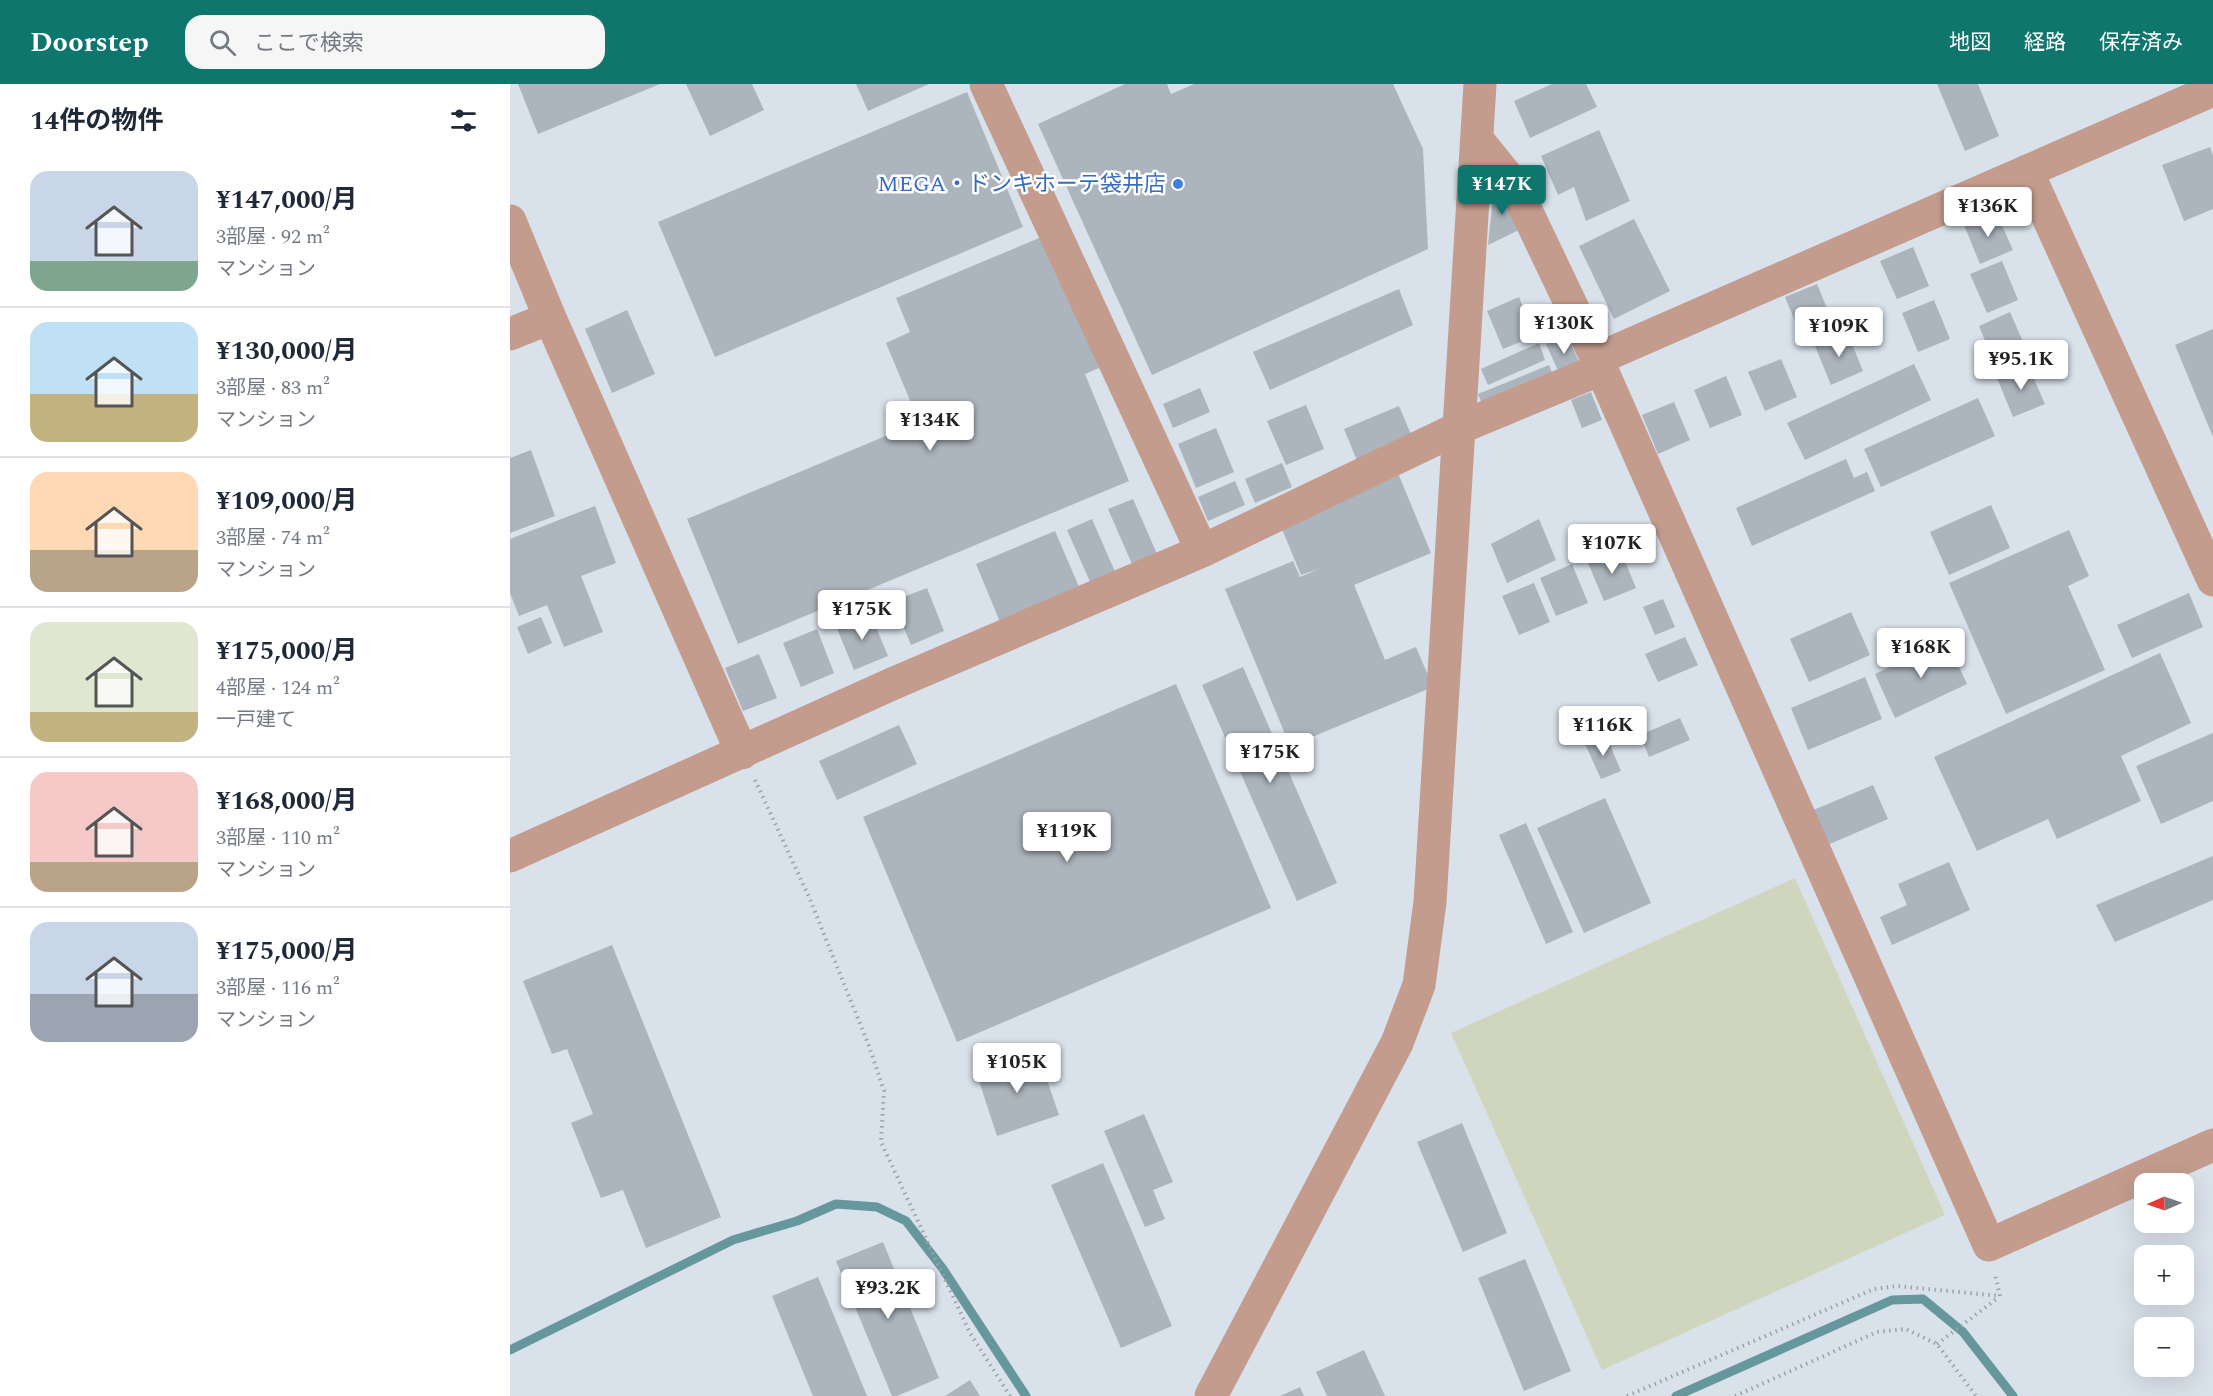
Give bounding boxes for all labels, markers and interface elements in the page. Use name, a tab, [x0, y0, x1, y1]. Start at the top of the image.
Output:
search box	[185, 15, 605, 69]
text: Doorstep	[30, 21, 149, 64]
icon: search	[206, 26, 239, 59]
text: ここで検索	[254, 27, 364, 60]
text: 地図	[1949, 27, 1991, 59]
text: 経路	[2024, 27, 2066, 59]
text: 保存済み	[2099, 27, 2183, 59]
text: 14件の物件	[30, 101, 163, 141]
icon: filters	[447, 104, 480, 137]
pin: ¥147K	[1460, 165, 1544, 216]
place label: MEGA・ドンキホーテ袋井店	[878, 168, 1166, 201]
text: ¥147K	[1472, 169, 1532, 199]
marker: MEGA・ドンキホーテ袋井店	[1171, 177, 1185, 191]
text: ¥147,000/月	[216, 180, 358, 220]
pin: ¥136K	[1946, 187, 2030, 238]
text: ¥136K	[1958, 191, 2018, 221]
icon: home	[78, 195, 150, 267]
text: 3部屋 · 92 m²	[216, 222, 330, 252]
text: マンション	[216, 254, 316, 284]
pin: ¥130K	[1522, 304, 1606, 355]
pin: ¥109K	[1797, 307, 1881, 358]
text: ¥130K	[1534, 308, 1594, 338]
text: ¥109K	[1809, 311, 1869, 341]
text: ¥130,000/月	[216, 331, 358, 371]
pin: ¥95.1K	[1972, 340, 2070, 391]
text: ¥95.1K	[1988, 344, 2054, 374]
icon: home	[78, 346, 150, 418]
text: 3部屋 · 83 m²	[216, 373, 330, 403]
pin: ¥134K	[888, 401, 972, 452]
text: マンション	[216, 405, 316, 435]
text: ¥134K	[900, 405, 960, 435]
text: ¥109,000/月	[216, 481, 358, 521]
icon: home	[78, 496, 150, 568]
text: 3部屋 · 74 m²	[216, 523, 330, 553]
pin: ¥107K	[1570, 524, 1654, 575]
text: ¥107K	[1582, 528, 1642, 558]
text: マンション	[216, 555, 316, 585]
pin: ¥175K	[820, 590, 904, 641]
text: ¥175K	[832, 594, 892, 624]
pin: ¥168K	[1879, 628, 1963, 679]
text: ¥175,000/月	[216, 631, 358, 671]
text: ¥168K	[1891, 632, 1951, 662]
icon: home	[78, 646, 150, 718]
text: 4部屋 · 124 m²	[216, 673, 340, 703]
text: 一戸建て	[216, 705, 296, 735]
pin: ¥116K	[1561, 706, 1645, 757]
text: ¥116K	[1573, 710, 1633, 740]
pin: ¥175K	[1228, 733, 1312, 784]
text: ¥175K	[1240, 737, 1300, 767]
text: ¥168,000/月	[216, 781, 358, 821]
icon: home	[78, 796, 150, 868]
pin: ¥119K	[1025, 812, 1109, 863]
text: ¥119K	[1037, 816, 1097, 846]
text: 3部屋 · 110 m²	[216, 823, 340, 853]
text: マンション	[216, 855, 316, 885]
text: ¥175,000/月	[216, 931, 358, 971]
icon: home	[78, 946, 150, 1018]
text: 3部屋 · 116 m²	[216, 973, 340, 1003]
text: マンション	[216, 1005, 316, 1035]
pin: ¥105K	[975, 1043, 1059, 1094]
text: ¥105K	[987, 1047, 1047, 1077]
north arrow	[2134, 1173, 2194, 1233]
map controls	[2134, 1173, 2194, 1377]
button: +	[2134, 1245, 2194, 1305]
pin: ¥93.2K	[839, 1269, 937, 1320]
text: ¥93.2K	[855, 1273, 921, 1303]
button: −	[2134, 1317, 2194, 1377]

